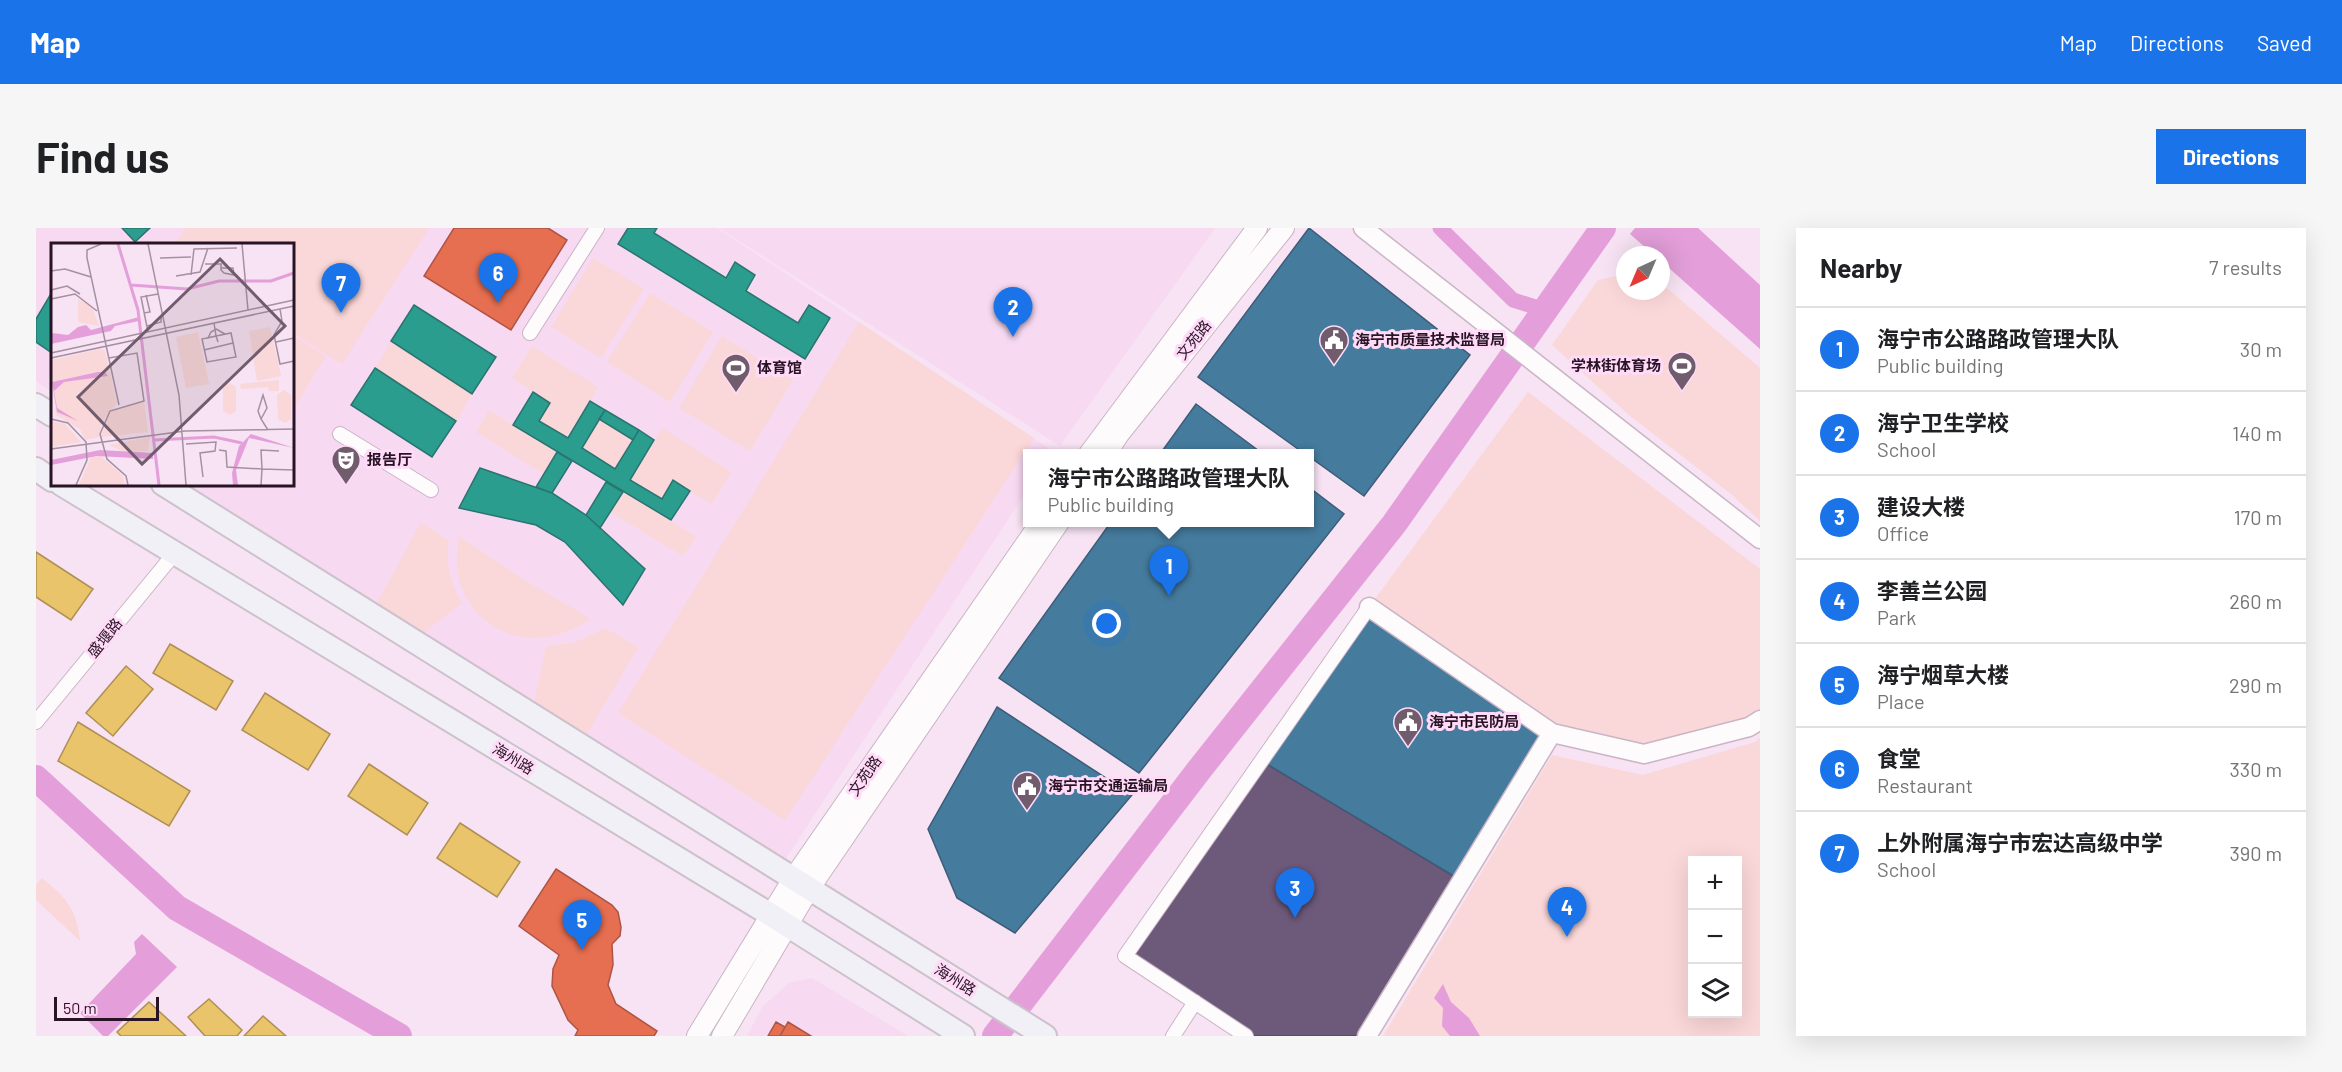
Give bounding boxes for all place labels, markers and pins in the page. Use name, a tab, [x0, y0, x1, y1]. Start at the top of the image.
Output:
pin: 6	[478, 254, 518, 303]
pin: 7	[322, 264, 360, 313]
pin: 2	[994, 288, 1032, 337]
public building icon: 海宁市质量技术监督局	[1318, 324, 1350, 366]
place label: 海宁市质量技术监督局	[1355, 330, 1505, 348]
sports icon: 学林街体育场	[1666, 350, 1698, 392]
sports icon: 体育馆	[720, 352, 752, 394]
place label: 学林街体育场	[1571, 356, 1661, 374]
place label: 体育馆	[757, 358, 802, 376]
theatre icon: 报告厅	[330, 444, 362, 486]
place label: 报告厅	[367, 450, 412, 468]
pin: 1	[1150, 546, 1188, 596]
public building icon: 海宁市民防局	[1392, 706, 1424, 748]
place label: 海宁市民防局	[1429, 712, 1519, 730]
public building icon: 海宁市交通运输局	[1011, 770, 1043, 812]
place label: 海宁市交通运输局	[1048, 776, 1168, 794]
pin: 3	[1276, 868, 1314, 918]
pin: 4	[1548, 888, 1586, 937]
pin: 5	[562, 900, 602, 950]

